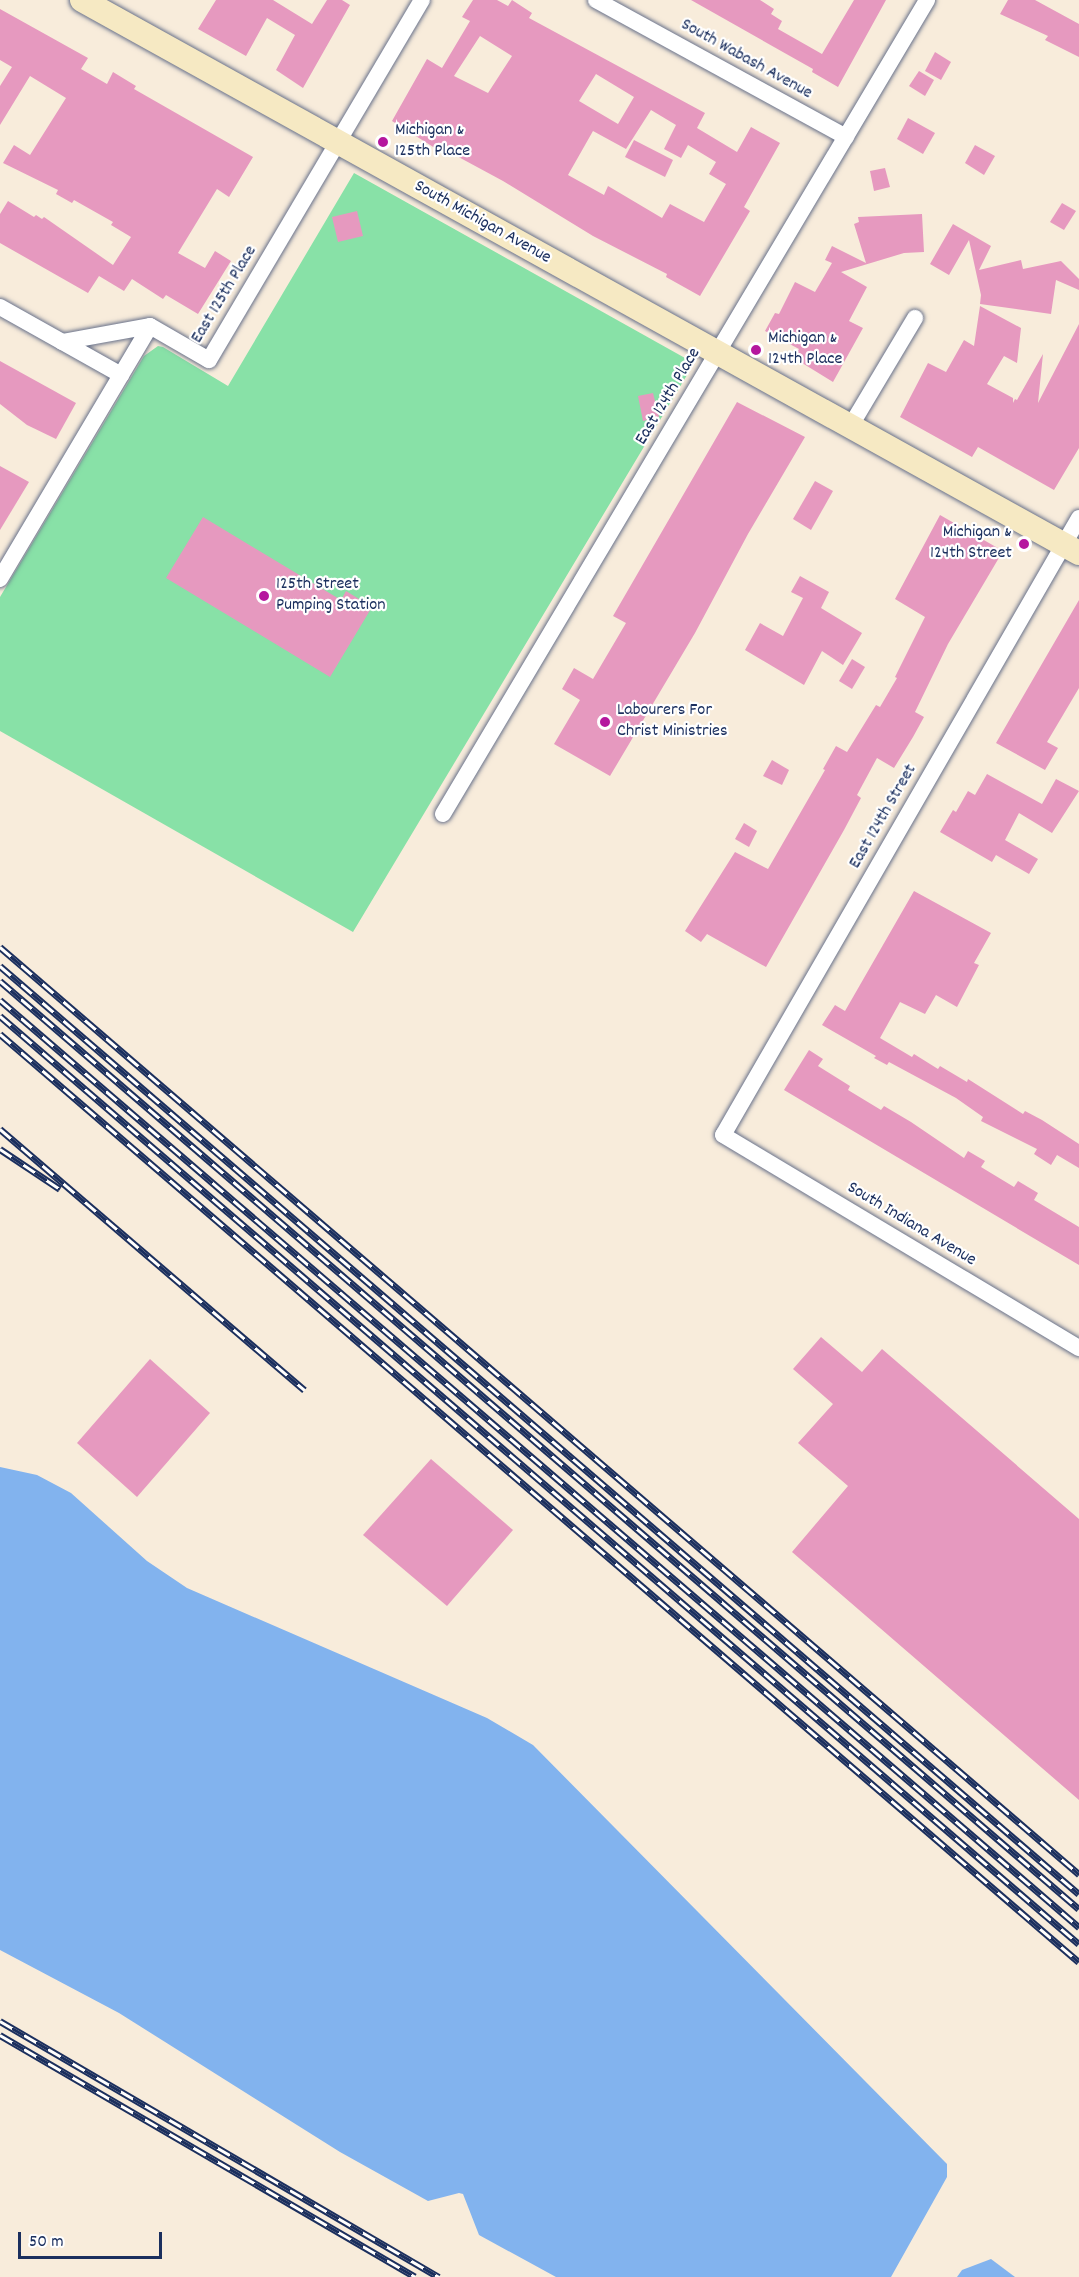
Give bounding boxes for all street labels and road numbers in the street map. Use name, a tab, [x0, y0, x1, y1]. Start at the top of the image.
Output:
street label: South Wabash Avenue	[677, 15, 815, 105]
street label: South Michigan Avenue	[410, 176, 554, 270]
street label: East 125th Place	[187, 242, 263, 348]
street label: East 124th Place	[632, 345, 706, 449]
street label: East 124th Street	[845, 761, 923, 873]
street label: South Indiana Avenue	[842, 1178, 980, 1272]

